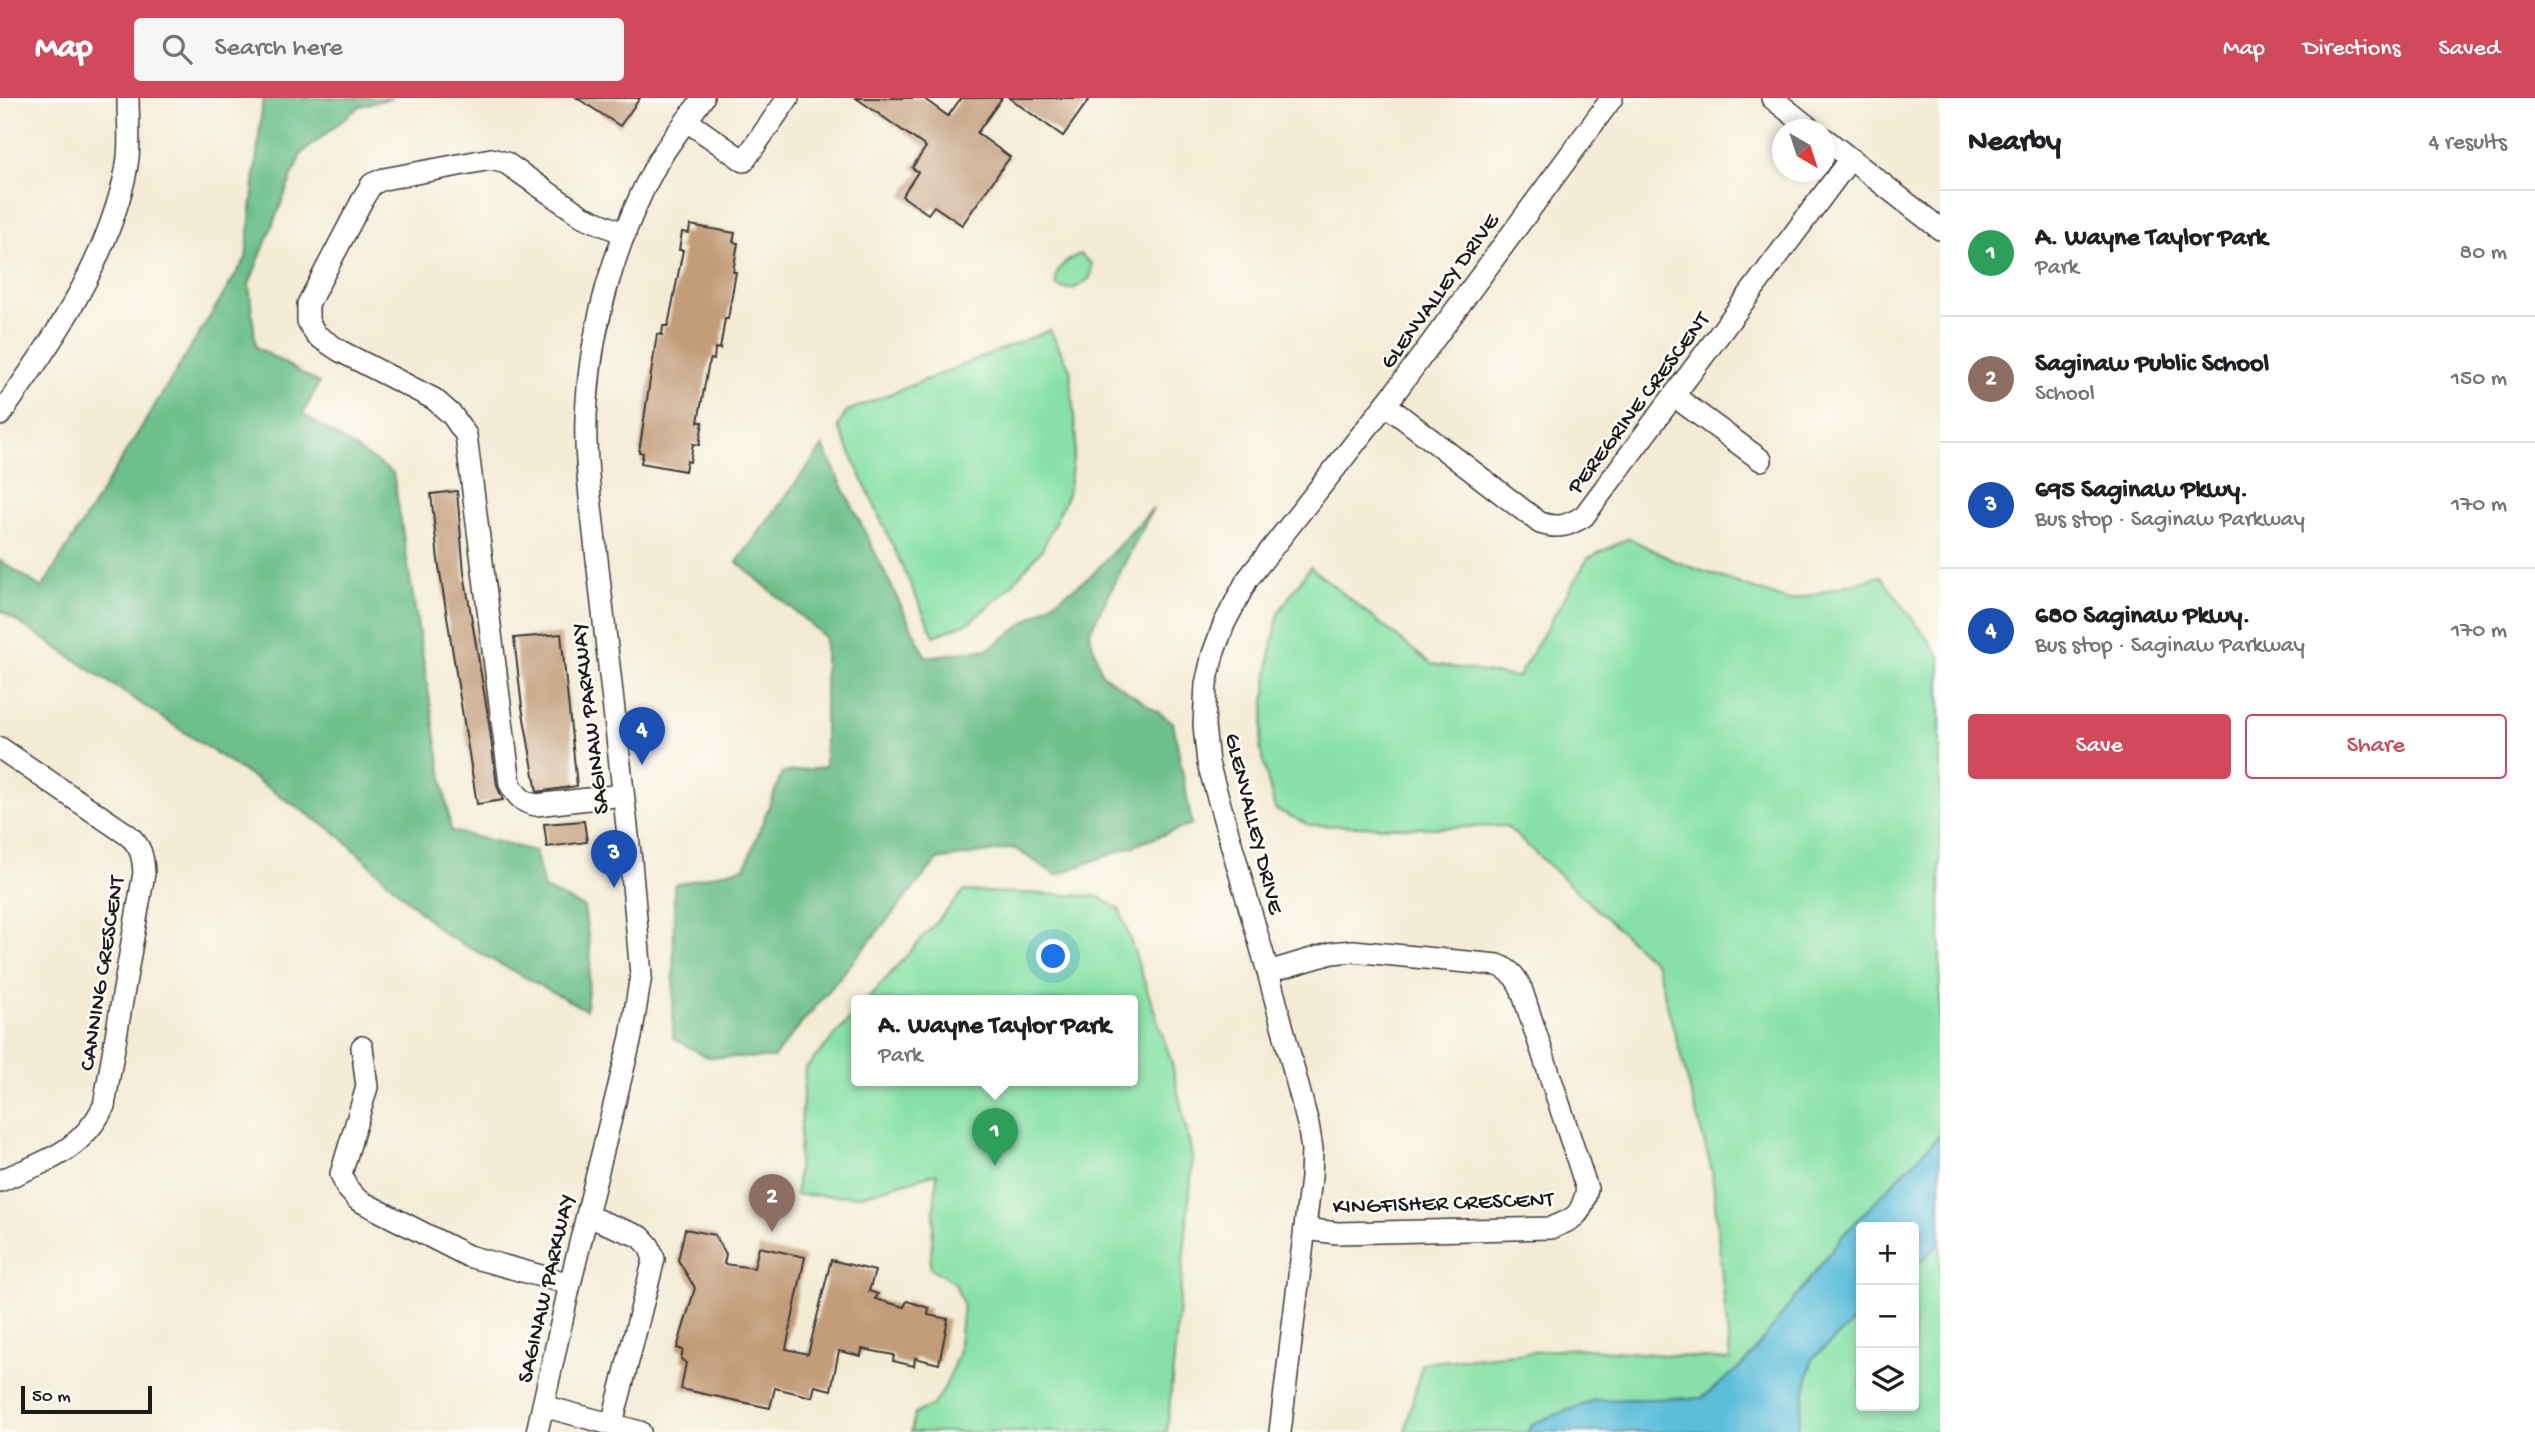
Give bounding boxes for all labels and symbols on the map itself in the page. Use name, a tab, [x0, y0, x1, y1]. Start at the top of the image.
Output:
north arrow	[1772, 119, 1835, 182]
street label: GLENVALLEY DRIVE	[1375, 208, 1507, 375]
street label: PEREGRINE CRESCENT	[1562, 307, 1718, 501]
street label: SAGINAW PARKWAY	[566, 621, 617, 816]
pin: 4	[619, 707, 665, 765]
street label: GLENVALLEY DRIVE	[1217, 731, 1289, 919]
pin: 3	[591, 830, 637, 888]
street label: CANNING CRESCENT	[75, 873, 132, 1073]
your location	[1036, 939, 1070, 973]
pin: 1	[972, 1108, 1018, 1166]
pin: 2	[749, 1174, 795, 1232]
street label: KINGFISHER CRESCENT	[1332, 1187, 1555, 1222]
street label: SAGINAW PARKWAY	[513, 1192, 582, 1386]
scale bar	[21, 1383, 152, 1415]

